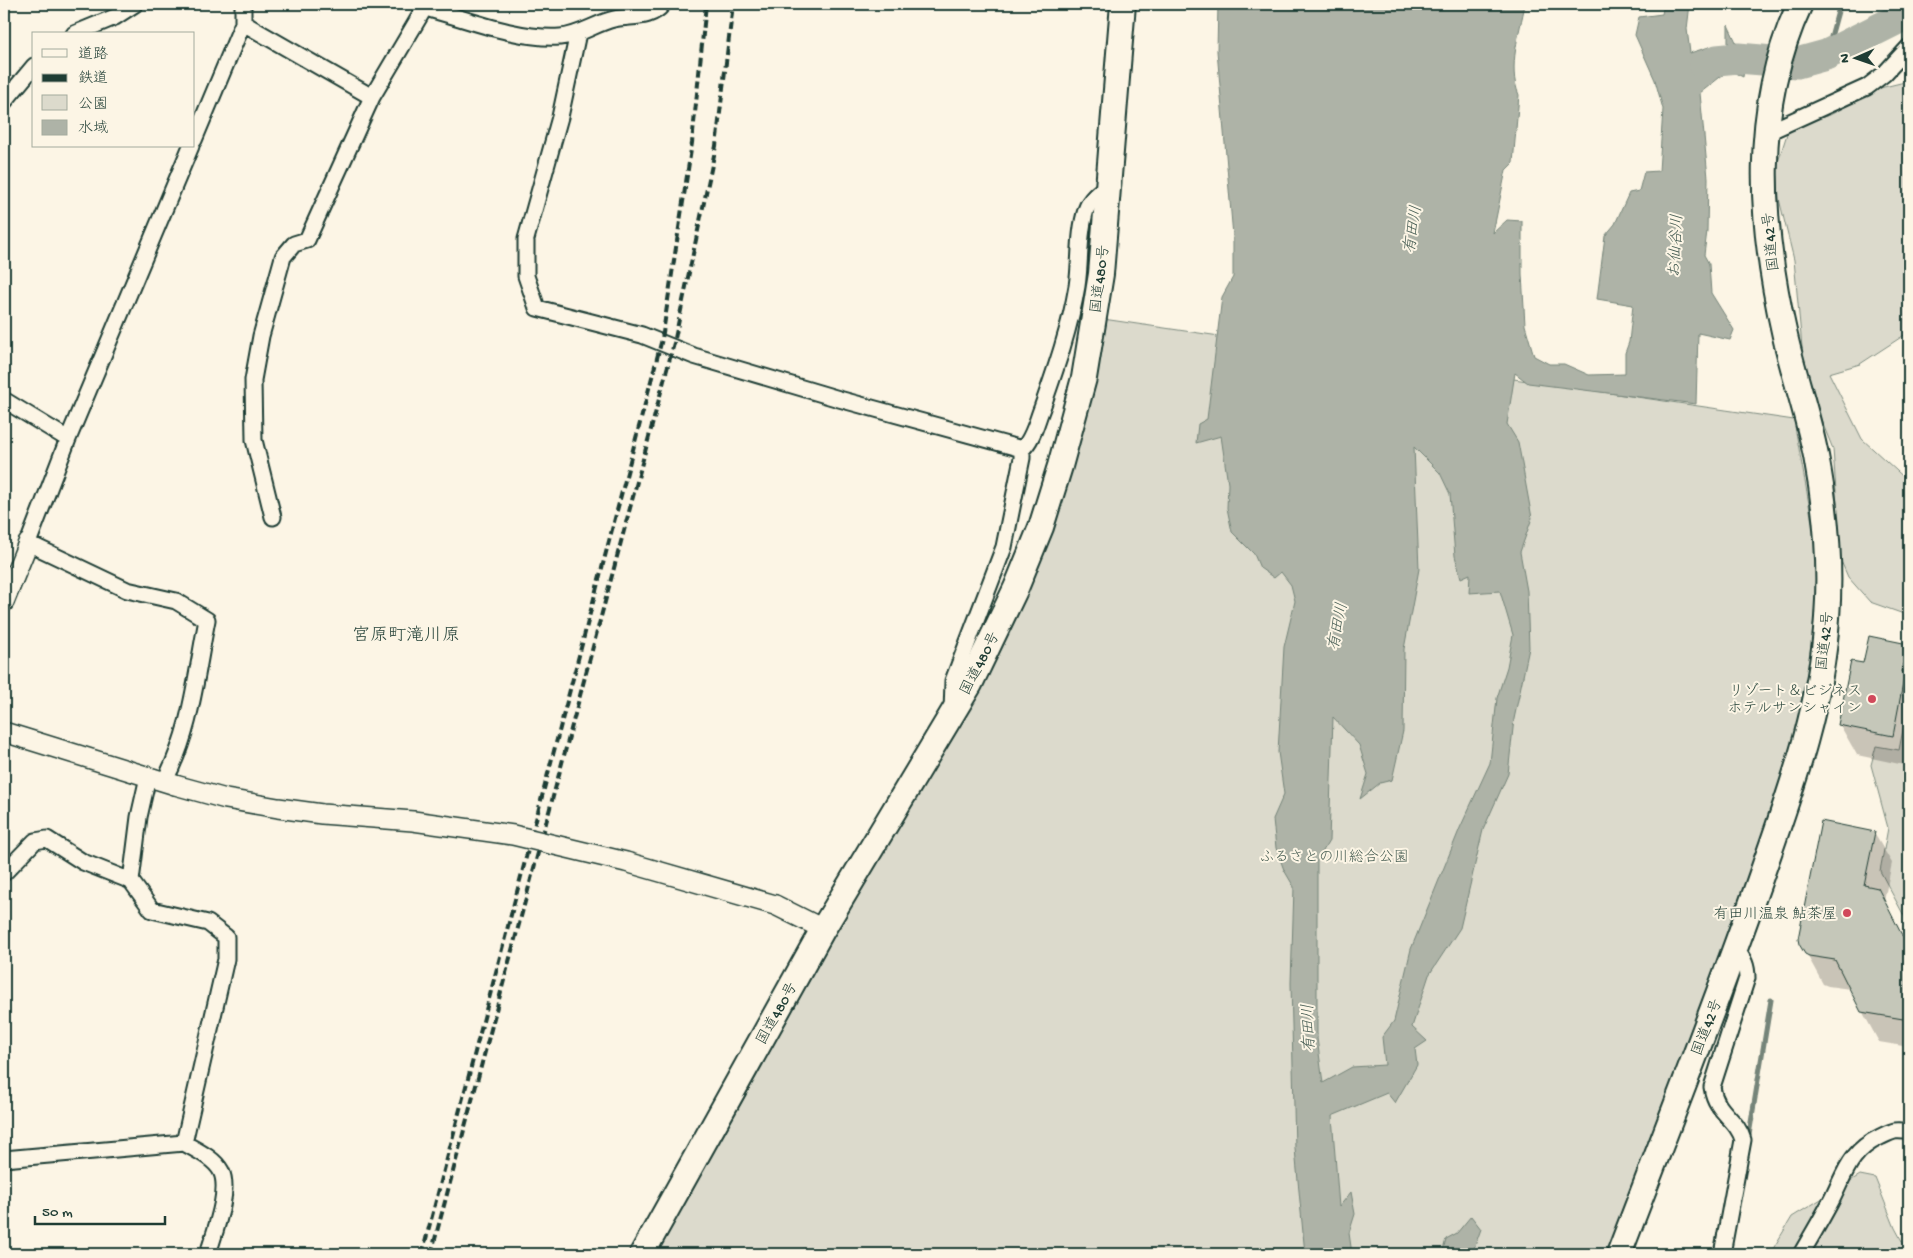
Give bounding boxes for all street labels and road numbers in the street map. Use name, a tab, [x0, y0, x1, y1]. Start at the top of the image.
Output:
street label: 国道42号	[1760, 211, 1784, 272]
street label: 国道480号	[1088, 244, 1114, 315]
street label: 国道42号	[1814, 611, 1838, 672]
street label: 国道480号	[957, 629, 1004, 699]
street label: 国道480号	[753, 980, 802, 1048]
street label: 国道42号	[1689, 997, 1727, 1059]

